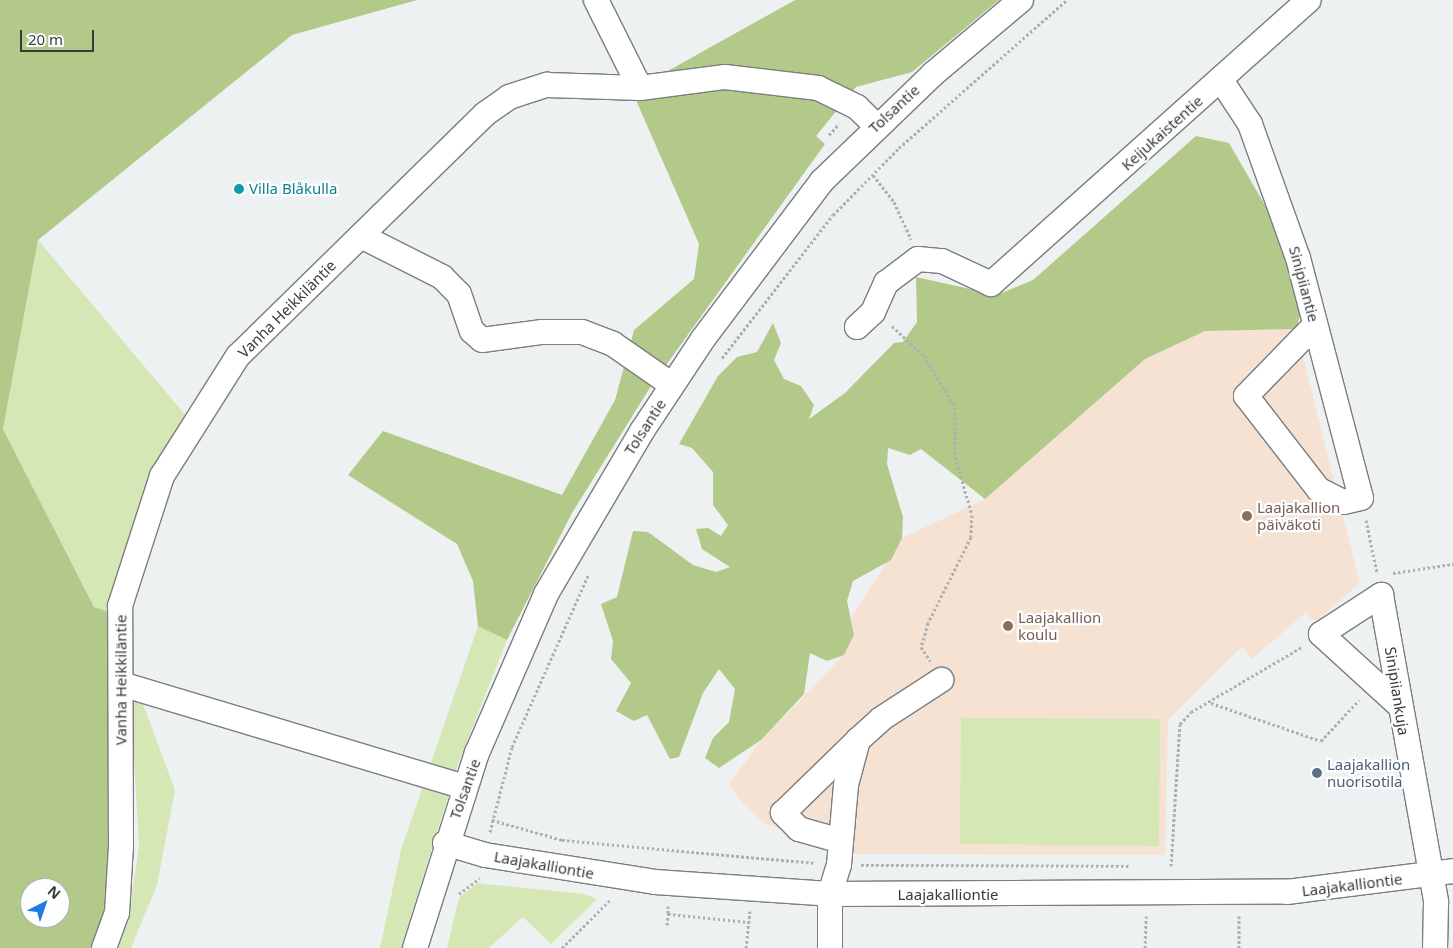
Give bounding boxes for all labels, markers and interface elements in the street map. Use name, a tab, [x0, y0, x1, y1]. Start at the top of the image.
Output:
scale bar	[22, 20, 96, 52]
text: 20 m	[28, 29, 63, 49]
street label: Tolsantie	[865, 81, 923, 137]
street label: Keijukaistentie	[1118, 92, 1206, 174]
place label: Villa Blåkulla	[249, 180, 337, 198]
marker: Villa Blåkulla	[233, 183, 245, 195]
street label: Sinipiiantie	[1285, 244, 1323, 324]
street label: Vanha Heikkiläntie	[234, 256, 340, 362]
street label: Tolsantie	[620, 396, 670, 458]
place label: Laajakallion päiväkoti	[1257, 498, 1340, 533]
marker: Laajakallion päiväkoti	[1241, 510, 1253, 522]
place label: Laajakallion koulu	[1018, 608, 1101, 643]
street label: Vanha Heikkiläntie	[112, 615, 130, 745]
marker: Laajakallion koulu	[1002, 620, 1014, 632]
street label: Sinipiiankuja	[1381, 645, 1413, 737]
place label: Laajakallion nuorisotila	[1327, 755, 1410, 790]
street label: Tolsantie	[446, 756, 484, 822]
marker: Laajakallion nuorisotila	[1311, 767, 1323, 779]
street label: Laajakalliontie	[493, 847, 595, 883]
street label: Laajakalliontie	[1301, 870, 1403, 900]
north arrow	[20, 878, 70, 928]
text: N	[44, 881, 65, 903]
street label: Laajakalliontie	[897, 886, 999, 904]

